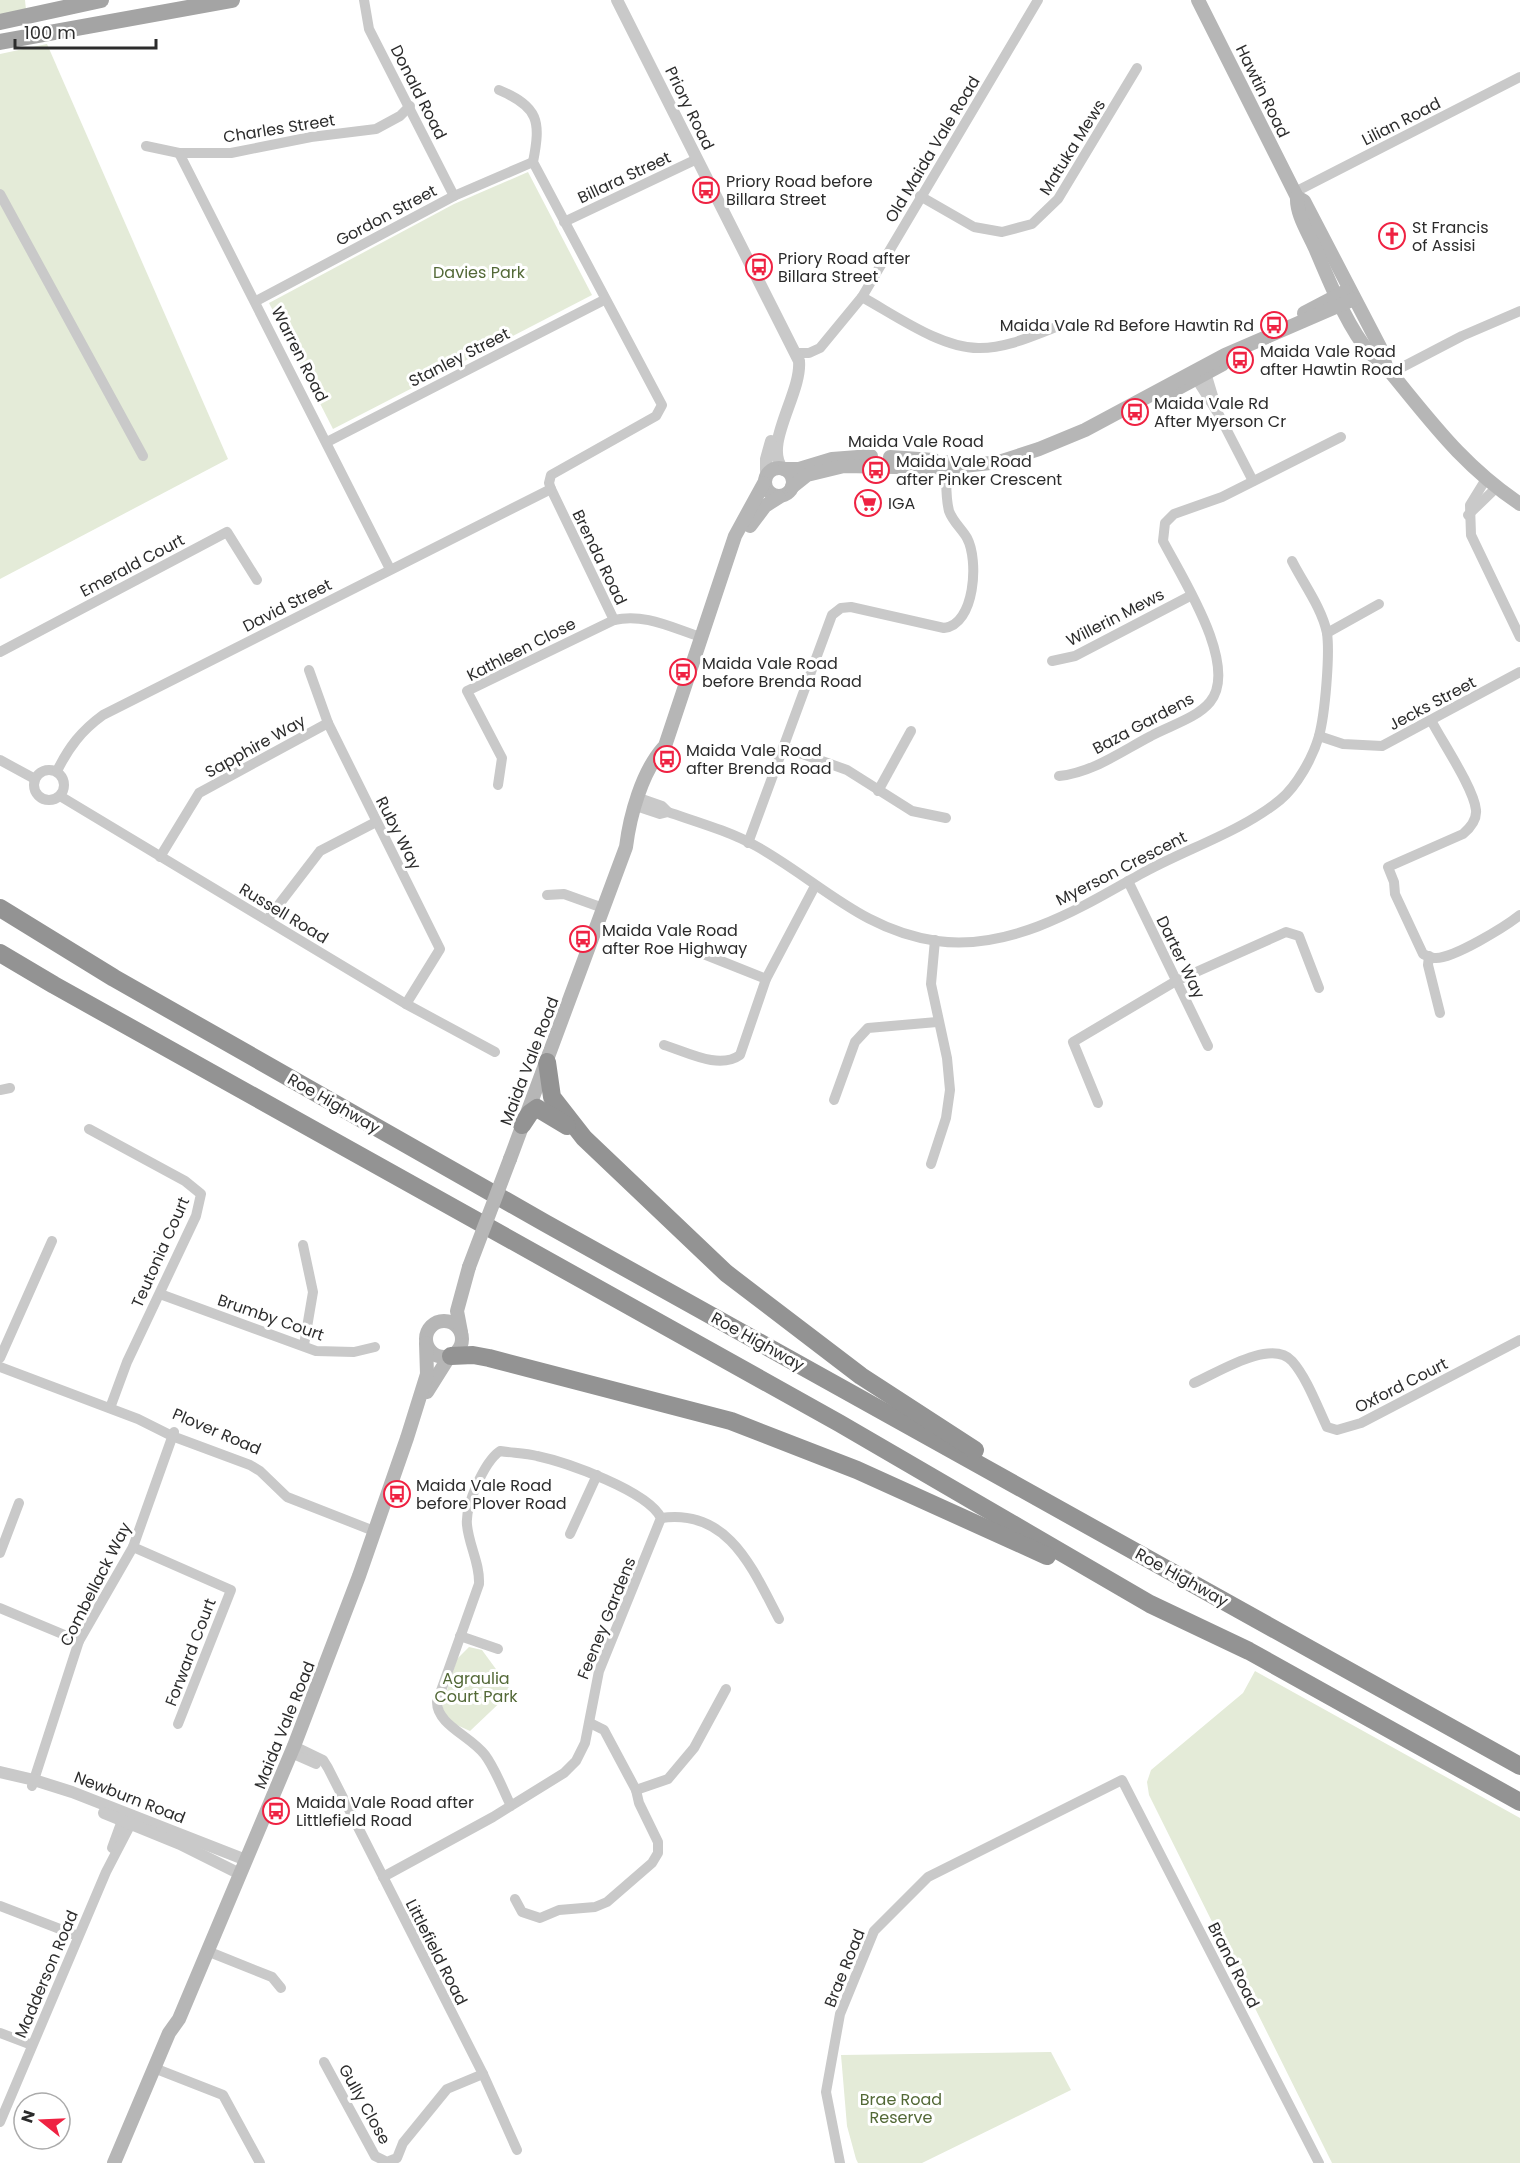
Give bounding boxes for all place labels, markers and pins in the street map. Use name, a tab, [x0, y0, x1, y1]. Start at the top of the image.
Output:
place label: Priory Road before Billara Street	[726, 170, 873, 211]
bus stop icon: Priory Road before Billara Street	[691, 175, 721, 205]
place label: St Francis of Assisi	[1412, 216, 1489, 257]
church icon: St Francis of Assisi	[1377, 221, 1407, 251]
place label: Priory Road after Billara Street	[778, 247, 910, 288]
bus stop icon: Priory Road after Billara Street	[744, 252, 774, 282]
bus stop icon: Maida Vale Rd Before Hawtin Rd	[1259, 310, 1289, 340]
place label: Maida Vale Rd Before Hawtin Rd	[1000, 314, 1254, 337]
place label: Maida Vale Road after Hawtin Road	[1260, 340, 1403, 381]
bus stop icon: Maida Vale Road after Hawtin Road	[1225, 345, 1255, 375]
place label: Maida Vale Rd After Myerson Cr	[1154, 392, 1286, 433]
bus stop icon: Maida Vale Rd After Myerson Cr	[1120, 397, 1150, 427]
place label: Maida Vale Road after Pinker Crescent	[896, 450, 1062, 491]
bus stop icon: Maida Vale Road after Pinker Crescent	[861, 455, 891, 485]
supermarket icon: IGA	[853, 488, 883, 518]
place label: IGA	[888, 492, 915, 515]
place label: Maida Vale Road before Brenda Road	[702, 652, 862, 693]
bus stop icon: Maida Vale Road before Brenda Road	[668, 657, 698, 687]
place label: Maida Vale Road after Brenda Road	[686, 739, 832, 780]
bus stop icon: Maida Vale Road after Brenda Road	[652, 744, 682, 774]
place label: Maida Vale Road after Roe Highway	[602, 919, 747, 960]
bus stop icon: Maida Vale Road after Roe Highway	[568, 924, 598, 954]
place label: Maida Vale Road before Plover Road	[416, 1474, 567, 1515]
bus stop icon: Maida Vale Road before Plover Road	[382, 1479, 412, 1509]
place label: Maida Vale Road after Littlefield Road	[296, 1791, 474, 1832]
bus stop icon: Maida Vale Road after Littlefield Road	[261, 1796, 291, 1826]

